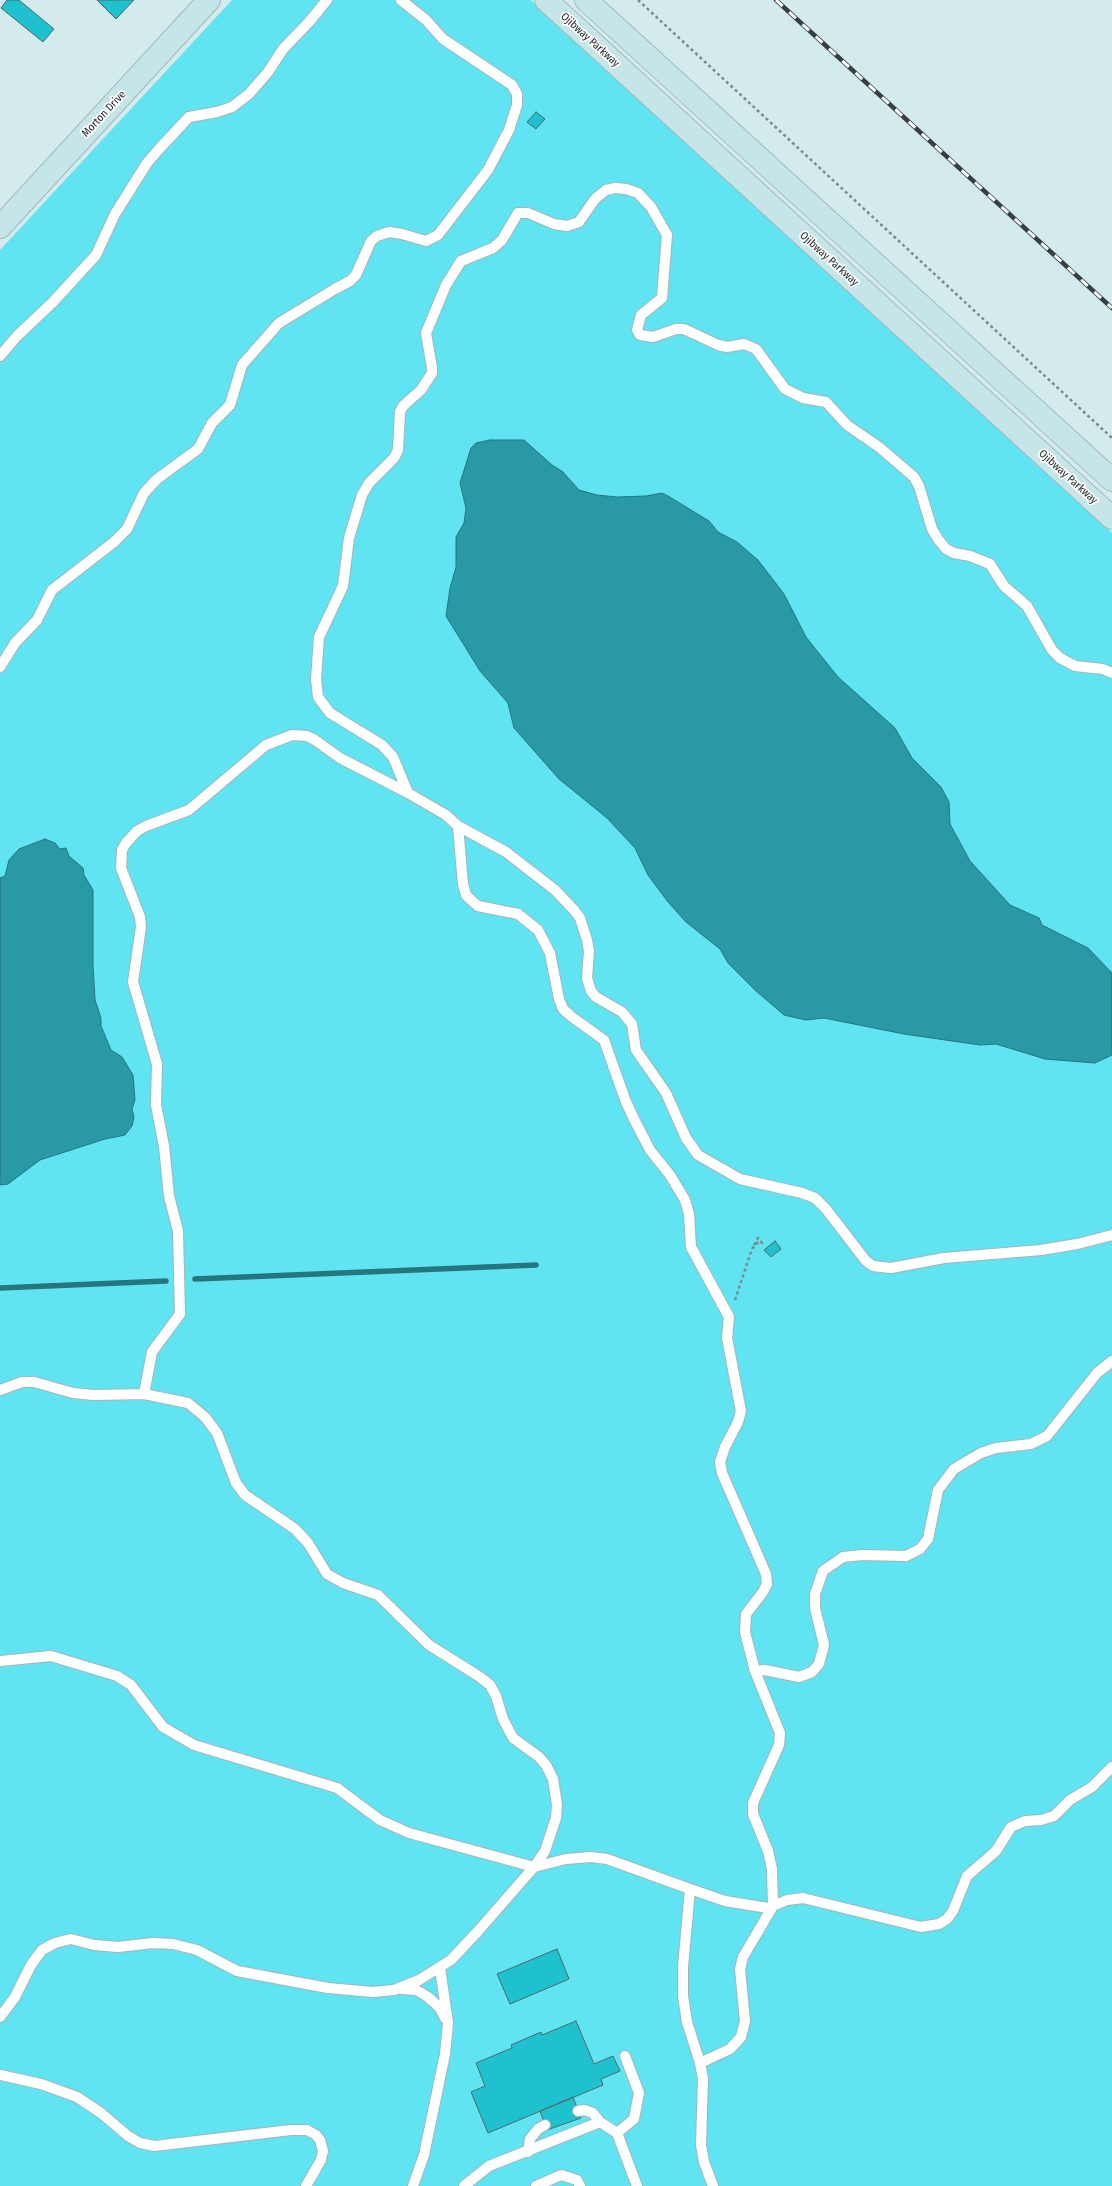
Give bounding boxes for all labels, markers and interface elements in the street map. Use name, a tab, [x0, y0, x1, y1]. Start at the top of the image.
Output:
street label: Ojibway Parkway	[558, 10, 622, 70]
street label: Morton Drive	[79, 88, 129, 140]
street label: Ojibway Parkway	[797, 229, 861, 289]
street label: Ojibway Parkway	[1036, 447, 1100, 507]

